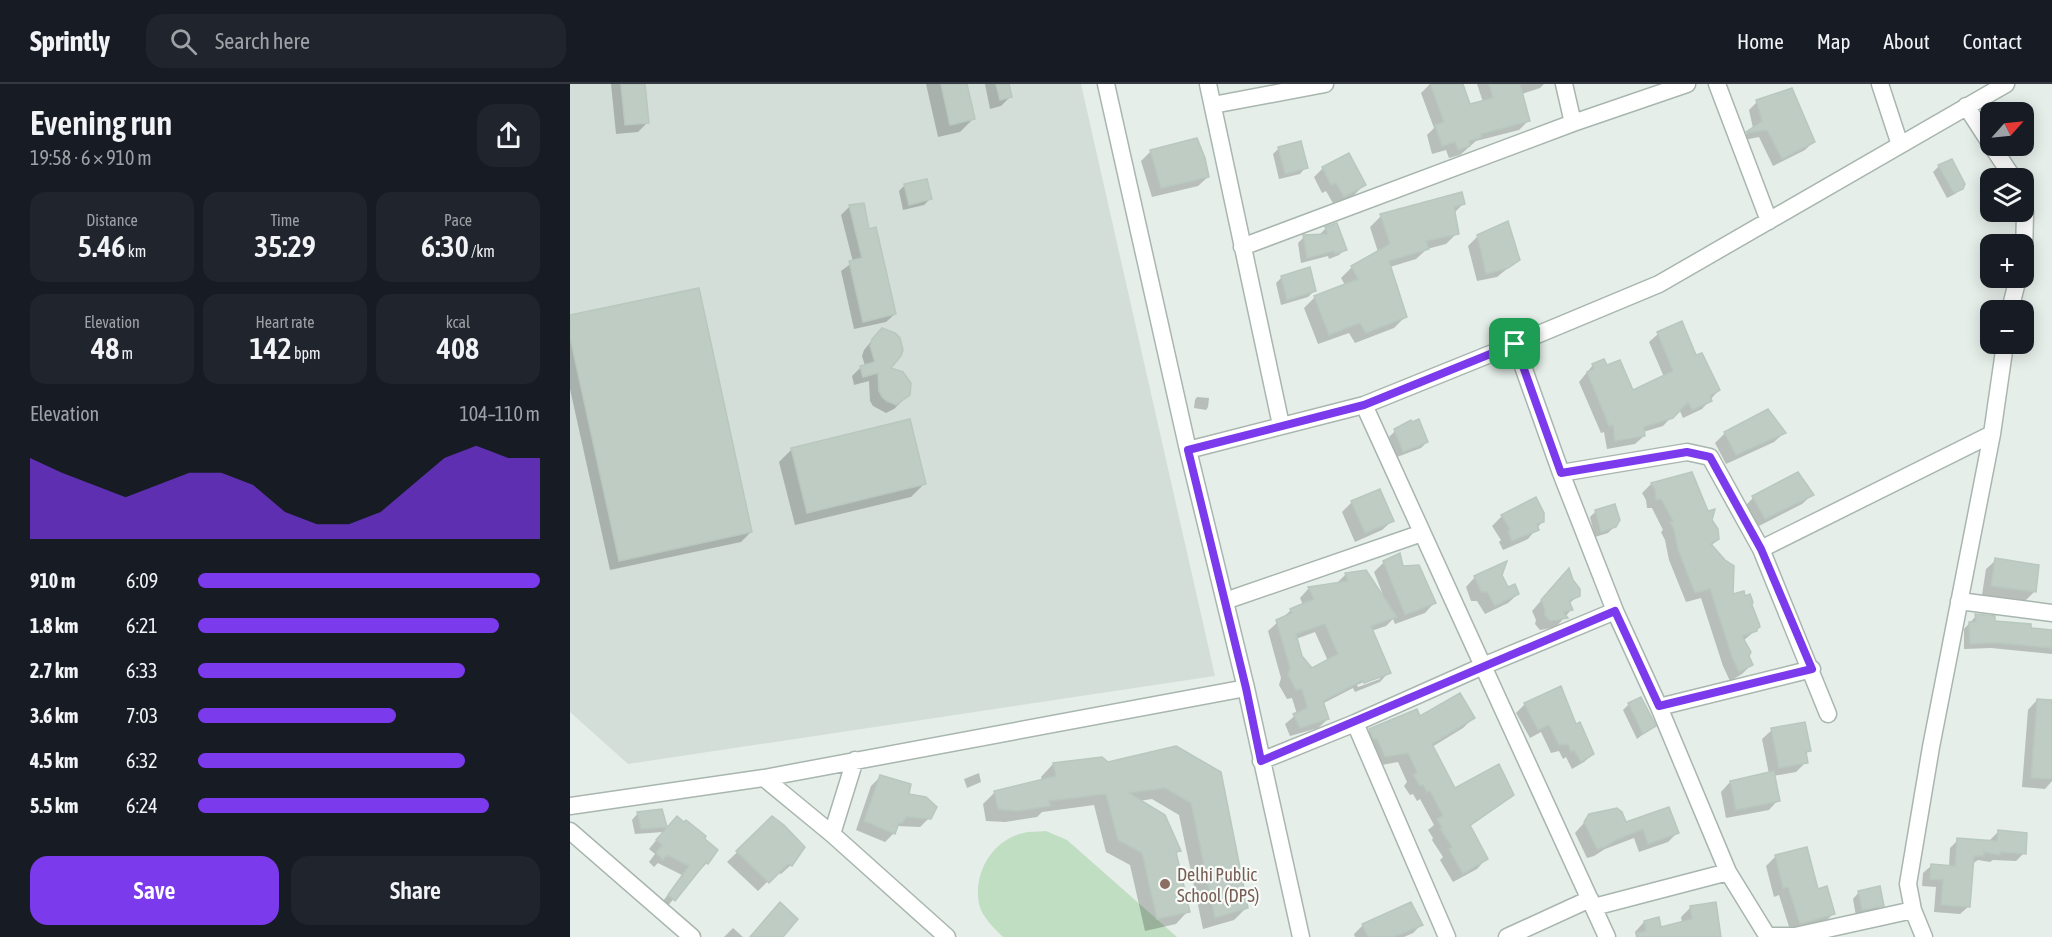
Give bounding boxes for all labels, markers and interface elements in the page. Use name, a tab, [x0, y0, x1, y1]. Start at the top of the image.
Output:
search box	[146, 14, 566, 68]
text: Sprintly	[30, 25, 110, 57]
icon: search	[167, 25, 200, 58]
text: Search here	[215, 28, 310, 54]
text: Home	[1737, 29, 1784, 53]
text: Map	[1817, 29, 1851, 53]
text: About	[1884, 29, 1930, 53]
text: Contact	[1963, 29, 2022, 53]
north arrow	[1980, 102, 2034, 156]
map controls	[1980, 102, 2034, 354]
text: Evening run	[30, 104, 172, 142]
button: share	[477, 104, 540, 167]
text: 19:58 · 6 × 910 m	[30, 146, 152, 169]
button: layers	[1980, 168, 2034, 222]
text: Distance	[86, 211, 138, 229]
text: Time	[270, 211, 300, 229]
text: Pace	[444, 211, 472, 229]
text: 5.46	[78, 229, 125, 263]
text: 35:29	[254, 229, 316, 263]
text: 6:30	[421, 229, 469, 263]
button: +	[1980, 234, 2034, 288]
text: km	[125, 242, 146, 260]
text: /km	[469, 242, 495, 260]
button: −	[1980, 300, 2034, 354]
text: Elevation	[84, 313, 140, 331]
text: Heart rate	[256, 313, 314, 331]
text: kcal	[446, 313, 470, 331]
pin	[1489, 318, 1540, 369]
icon: arrive	[1498, 327, 1531, 360]
text: 48	[91, 331, 119, 365]
text: 142	[249, 331, 292, 365]
text: 408	[437, 331, 479, 365]
text: m	[119, 344, 133, 362]
text: bpm	[292, 344, 321, 362]
text: Elevation	[30, 402, 99, 425]
text: 104–110 m	[459, 402, 540, 425]
text: 910 m	[30, 569, 75, 592]
text: 6:09	[126, 569, 158, 592]
text: 1.8 km	[30, 614, 78, 637]
text: 6:21	[126, 614, 158, 637]
text: 2.7 km	[30, 659, 78, 682]
text: 6:33	[126, 659, 158, 682]
text: 3.6 km	[30, 704, 78, 727]
text: 7:03	[126, 704, 158, 727]
text: 4.5 km	[30, 749, 78, 772]
text: 6:32	[126, 749, 158, 772]
text: 5.5 km	[30, 794, 78, 817]
text: 6:24	[126, 794, 158, 817]
button: Save	[30, 856, 279, 925]
button: Share	[291, 856, 540, 925]
place label: Delhi Public School (DPS)	[1177, 864, 1259, 906]
marker: Delhi Public School (DPS)	[1158, 877, 1172, 891]

